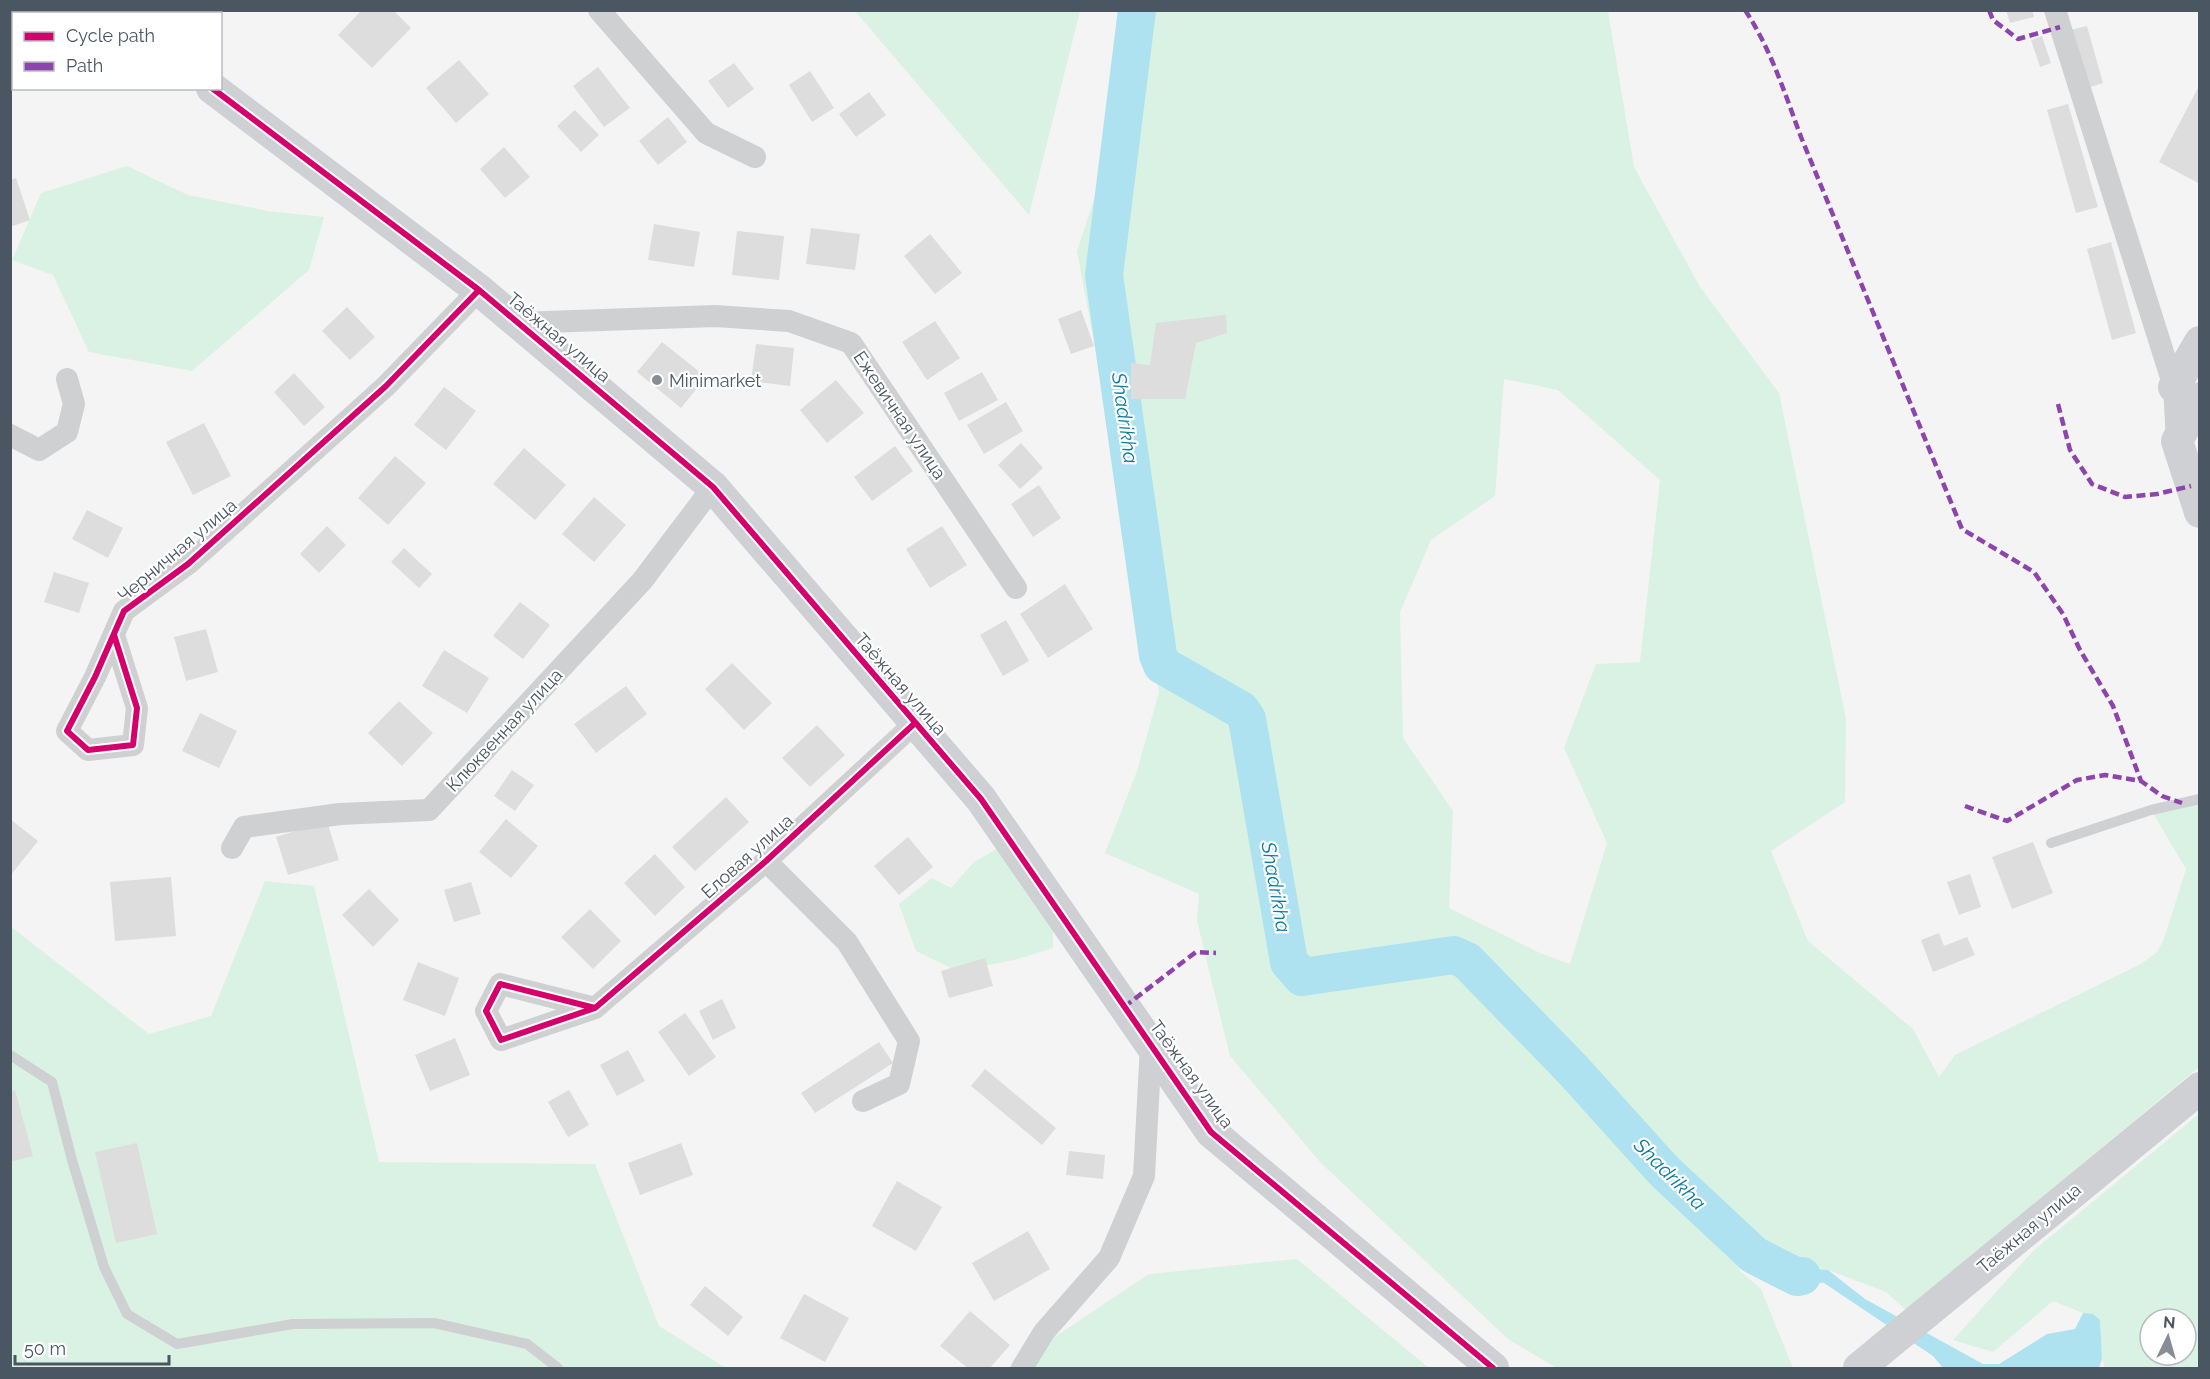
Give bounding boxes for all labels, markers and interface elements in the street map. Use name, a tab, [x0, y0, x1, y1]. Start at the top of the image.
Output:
legend	[12, 12, 222, 90]
text: Cycle path	[66, 25, 155, 46]
text: Path	[66, 55, 103, 76]
street label: Таёжная улица	[503, 288, 615, 386]
street label: Ежевичная улица	[849, 347, 951, 483]
place label: Minimarket	[669, 370, 761, 391]
water label: Shadrikha	[1107, 370, 1143, 465]
marker: Minimarket	[650, 373, 664, 387]
street label: Черничная улица	[113, 494, 241, 606]
street label: Таёжная улица	[851, 629, 951, 739]
street label: Клюквенная улица	[442, 664, 566, 796]
street label: Еловая улица	[697, 809, 797, 903]
water label: Shadrikha	[1256, 839, 1296, 934]
street label: Таёжная улица	[1146, 1016, 1238, 1132]
water label: Shadrikha	[1628, 1132, 1711, 1215]
street label: Таёжная улица	[1973, 1179, 2085, 1277]
north arrow	[2138, 1307, 2198, 1367]
text: N	[2162, 1313, 2176, 1333]
scale bar	[15, 1328, 170, 1366]
text: 50 m	[24, 1338, 66, 1359]

